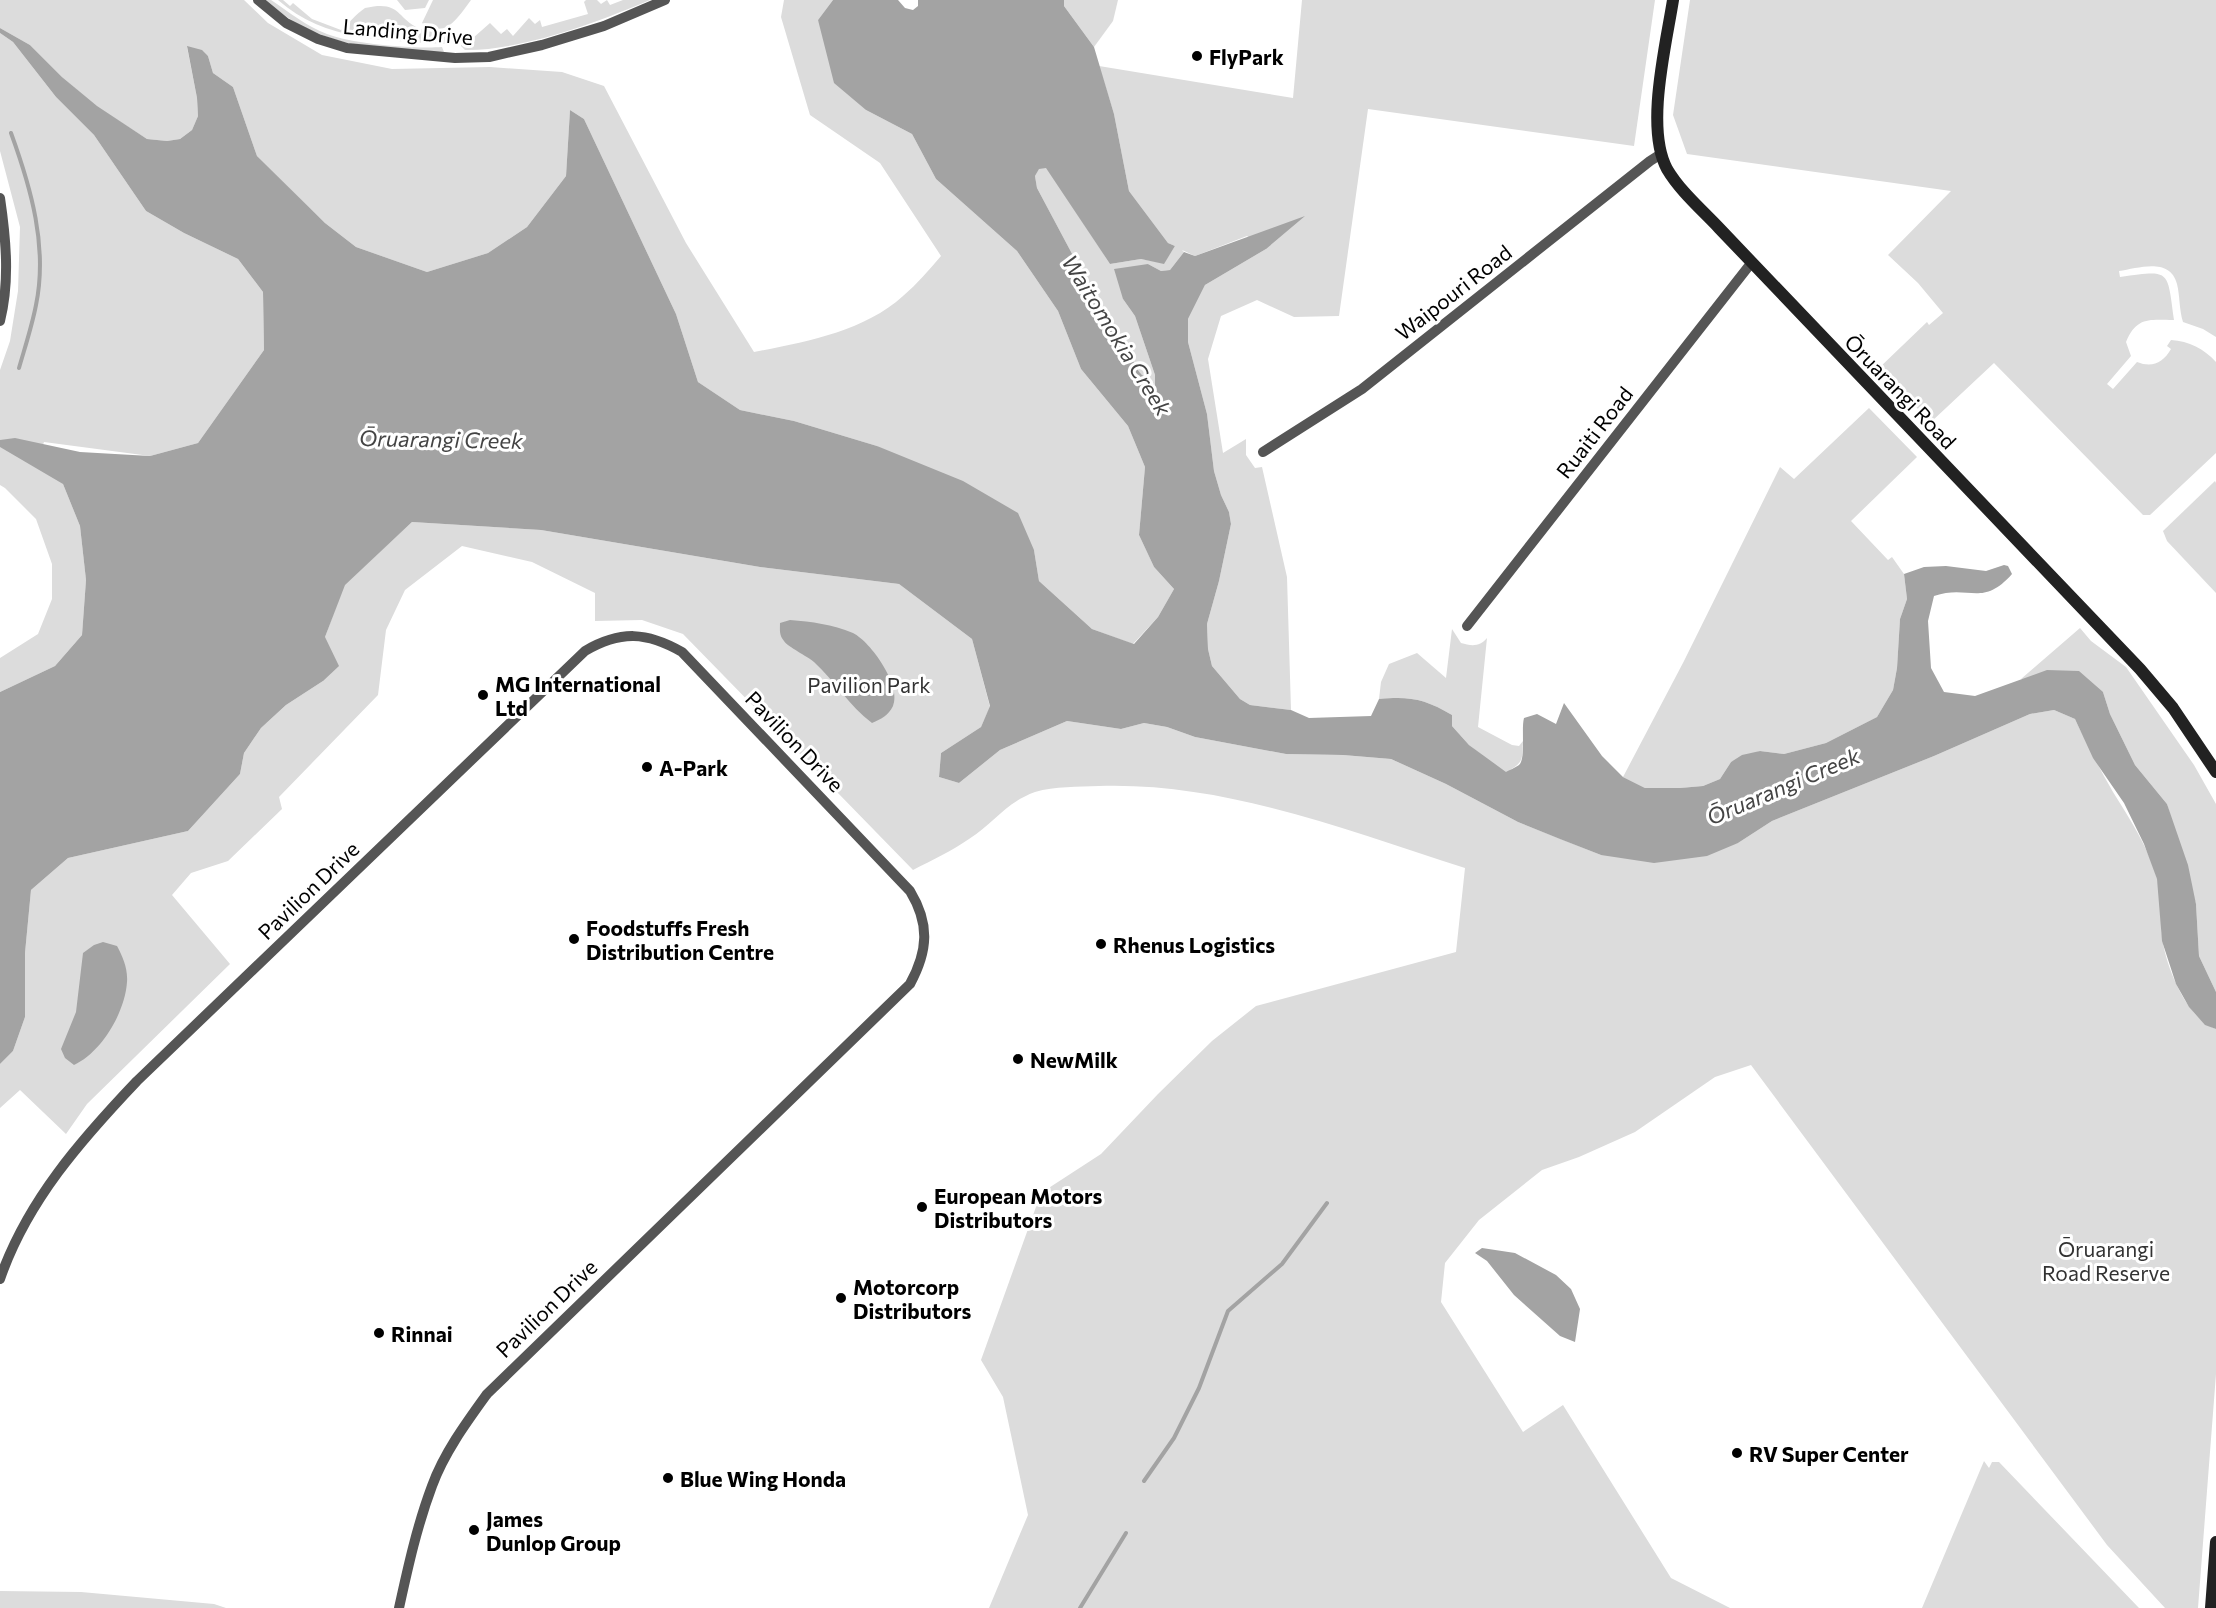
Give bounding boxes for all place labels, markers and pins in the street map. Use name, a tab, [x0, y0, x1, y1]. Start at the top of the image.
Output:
place label: FlyPark	[1209, 44, 1284, 69]
marker: FlyPark	[1190, 49, 1204, 63]
place label: MG International Ltd	[495, 671, 661, 720]
marker: MG International Ltd	[476, 688, 490, 702]
place label: A-Park	[659, 755, 728, 780]
marker: A-Park	[640, 760, 654, 774]
place label: Foodstuffs Fresh Distribution Centre	[586, 915, 774, 964]
marker: Foodstuffs Fresh Distribution Centre	[567, 932, 581, 946]
place label: Rhenus Logistics	[1113, 932, 1275, 957]
marker: Rhenus Logistics	[1094, 937, 1108, 951]
place label: NewMilk	[1030, 1047, 1118, 1072]
marker: NewMilk	[1011, 1052, 1025, 1066]
place label: European Motors Distributors	[934, 1183, 1102, 1232]
marker: European Motors Distributors	[915, 1200, 929, 1214]
place label: Motorcorp Distributors	[853, 1274, 971, 1323]
marker: Motorcorp Distributors	[834, 1291, 848, 1305]
place label: Rinnai	[391, 1321, 453, 1346]
marker: Rinnai	[372, 1326, 386, 1340]
place label: RV Super Center	[1749, 1441, 1909, 1466]
marker: RV Super Center	[1730, 1446, 1744, 1460]
place label: Blue Wing Honda	[680, 1466, 846, 1491]
marker: Blue Wing Honda	[661, 1471, 675, 1485]
place label: James Dunlop Group	[486, 1506, 621, 1555]
marker: James Dunlop Group	[467, 1523, 481, 1537]

